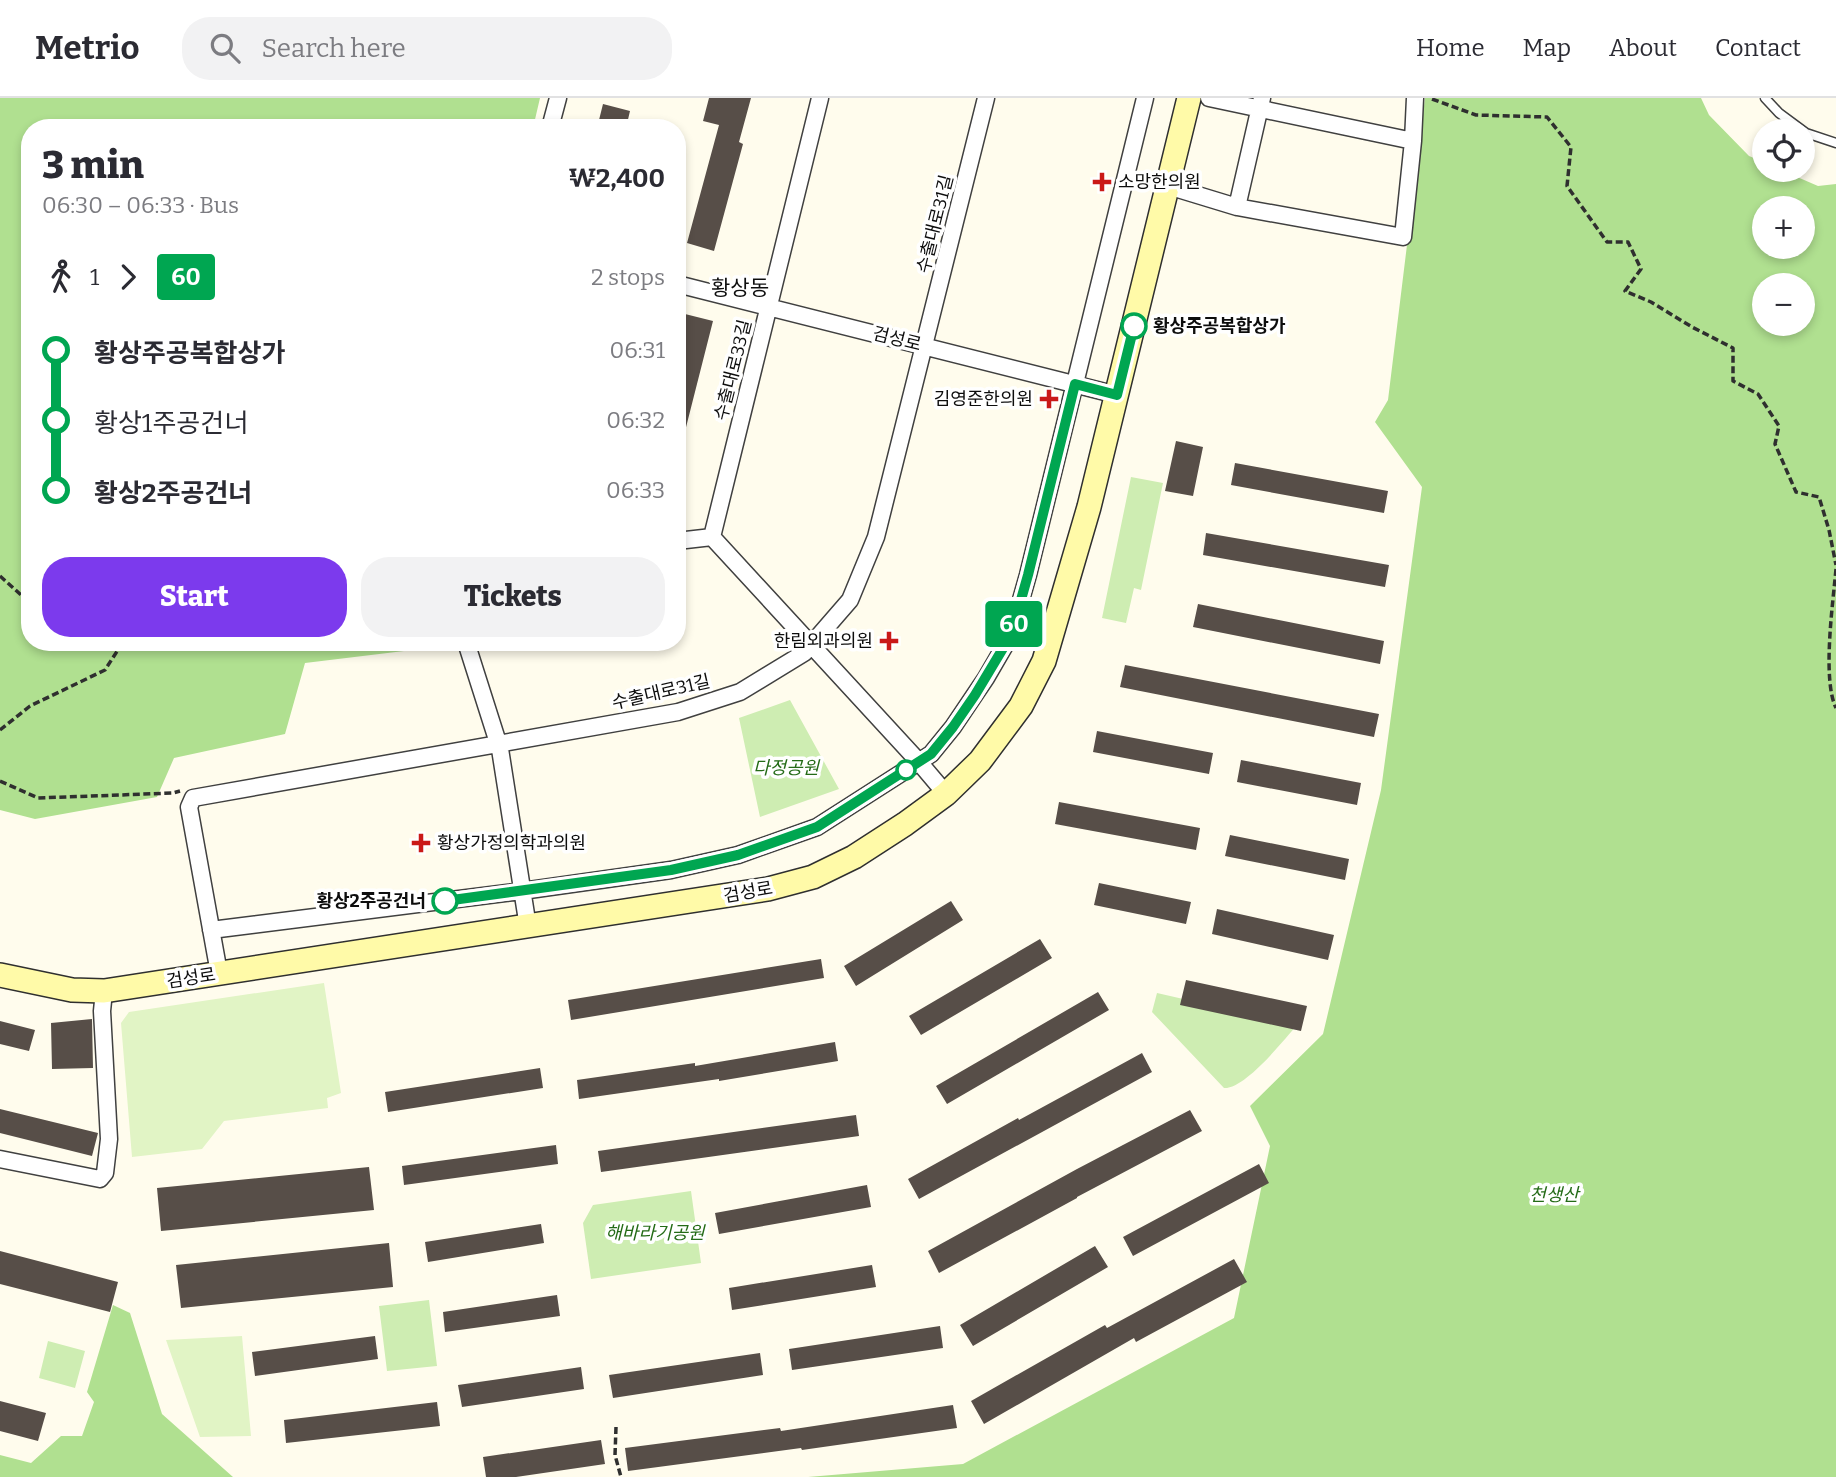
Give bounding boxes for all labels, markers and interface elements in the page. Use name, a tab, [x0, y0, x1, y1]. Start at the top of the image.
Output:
search box	[182, 17, 672, 80]
text: Metrio	[35, 28, 140, 68]
icon: search	[206, 29, 244, 67]
text: Search here	[262, 33, 406, 64]
text: Home	[1416, 34, 1485, 62]
text: Map	[1523, 34, 1571, 62]
text: About	[1609, 34, 1677, 62]
text: Contact	[1715, 34, 1801, 62]
map controls	[1752, 119, 1815, 336]
button: locate	[1752, 119, 1815, 182]
text: 3 min	[42, 142, 144, 188]
text: ₩2,400	[568, 163, 665, 194]
place label: 소망한의원	[1118, 171, 1201, 193]
marker: 소망한의원	[1092, 172, 1112, 192]
street label: 수출대로31길	[912, 173, 958, 275]
text: 06:30 – 06:33 · Bus	[42, 191, 239, 219]
button: +	[1752, 196, 1815, 259]
icon: walk	[42, 258, 80, 296]
icon: forward	[109, 258, 147, 296]
text: 1	[90, 263, 99, 291]
text: 60	[171, 263, 201, 291]
text: 2 stops	[591, 263, 665, 291]
button: −	[1752, 273, 1815, 336]
district label: 황상동	[711, 275, 769, 301]
marker: 황상주공복합상가	[1121, 313, 1147, 339]
place label: 황상주공복합상가	[1153, 315, 1286, 337]
street label: 수출대로33길	[710, 317, 756, 423]
street label: 검성로	[870, 322, 924, 356]
text: 06:31	[609, 336, 665, 364]
text: 황상주공복합상가	[94, 338, 285, 369]
place label: 김영준한의원	[934, 388, 1033, 410]
marker: 김영준한의원	[1039, 389, 1059, 409]
text: 06:32	[606, 406, 665, 434]
text: 황상1주공건너	[94, 408, 248, 439]
text: 06:33	[606, 476, 665, 504]
text: 황상2주공건너	[94, 478, 252, 509]
button: Start	[42, 557, 347, 637]
button: Tickets	[361, 557, 665, 637]
line badge: 60	[982, 601, 1046, 647]
text: 60	[999, 610, 1029, 638]
place label: 한림외과의원	[774, 630, 873, 652]
marker: 한림외과의원	[879, 631, 899, 651]
street label: 수출대로31길	[610, 670, 712, 714]
park label: 다정공원	[753, 757, 821, 779]
unlabelled marker	[896, 760, 916, 780]
place label: 황상가정의학과의원	[437, 832, 586, 854]
marker: 황상가정의학과의원	[411, 833, 431, 853]
street label: 검성로	[722, 877, 774, 907]
marker: 황상2주공건너	[432, 888, 458, 914]
place label: 황상2주공건너	[317, 890, 426, 912]
street label: 검성로	[165, 963, 217, 993]
park label: 천생산	[1529, 1184, 1581, 1206]
park label: 해바라기공원	[605, 1222, 706, 1244]

